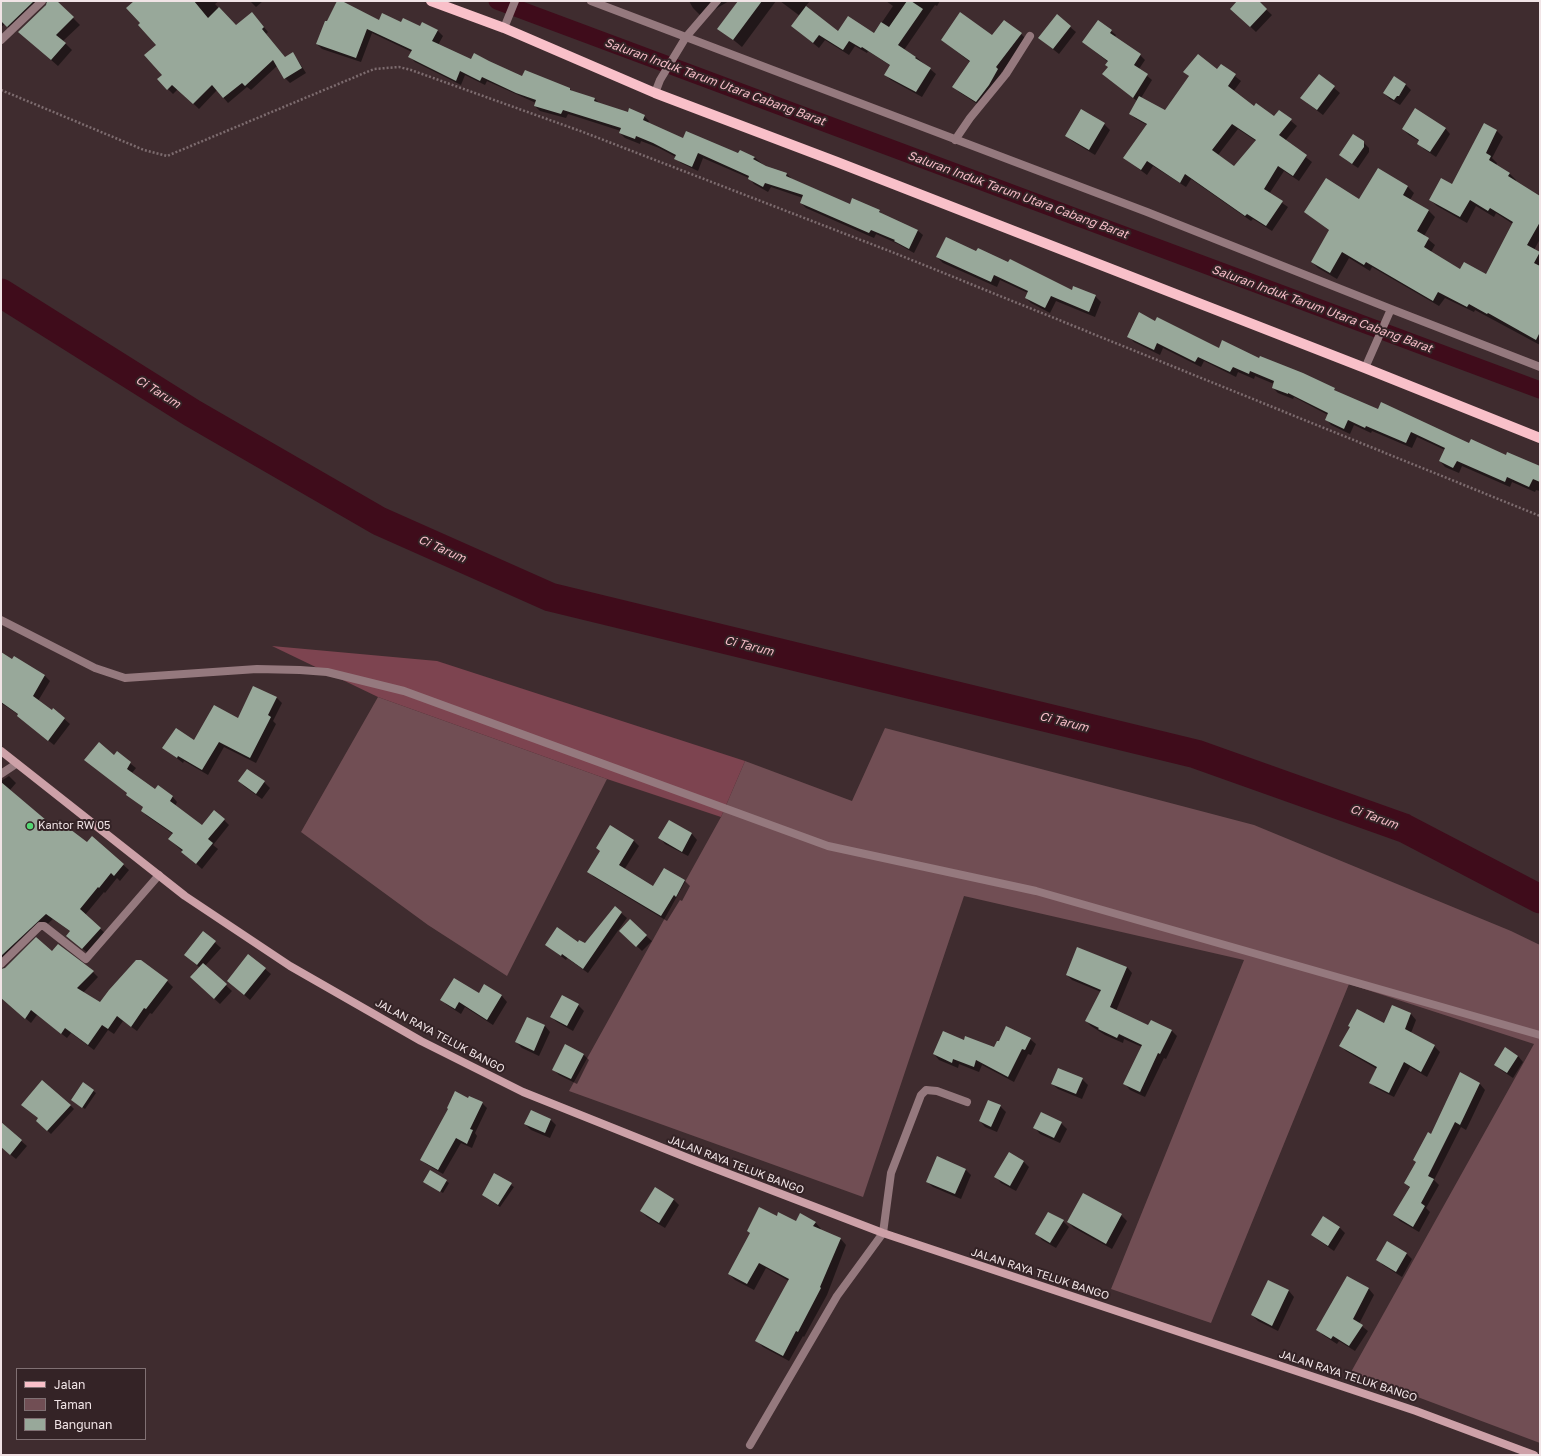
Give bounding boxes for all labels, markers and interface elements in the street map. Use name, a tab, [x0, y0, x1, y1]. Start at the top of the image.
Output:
water label: Saluran Induk Tarum Utara Cabang Barat	[603, 35, 827, 129]
water label: Saluran Induk Tarum Utara Cabang Barat	[906, 148, 1130, 242]
water label: Saluran Induk Tarum Utara Cabang Barat	[1210, 262, 1434, 356]
water label: Ci Tarum	[133, 373, 183, 411]
water label: Ci Tarum	[416, 532, 468, 566]
water label: Ci Tarum	[723, 633, 775, 659]
water label: Ci Tarum	[1038, 709, 1090, 735]
water label: Ci Tarum	[1348, 802, 1400, 832]
place label: Kantor RW 05	[38, 819, 110, 833]
marker: Kantor RW 05	[25, 821, 35, 831]
street label: JALAN RAYA TELUK BANGO	[373, 996, 507, 1076]
street label: JALAN RAYA TELUK BANGO	[666, 1133, 806, 1197]
street label: JALAN RAYA TELUK BANGO	[969, 1245, 1111, 1303]
street label: JALAN RAYA TELUK BANGO	[1277, 1347, 1419, 1405]
legend	[16, 1368, 146, 1440]
text: Jalan	[54, 1377, 85, 1392]
text: Taman	[54, 1397, 92, 1412]
text: Bangunan	[54, 1417, 112, 1432]

